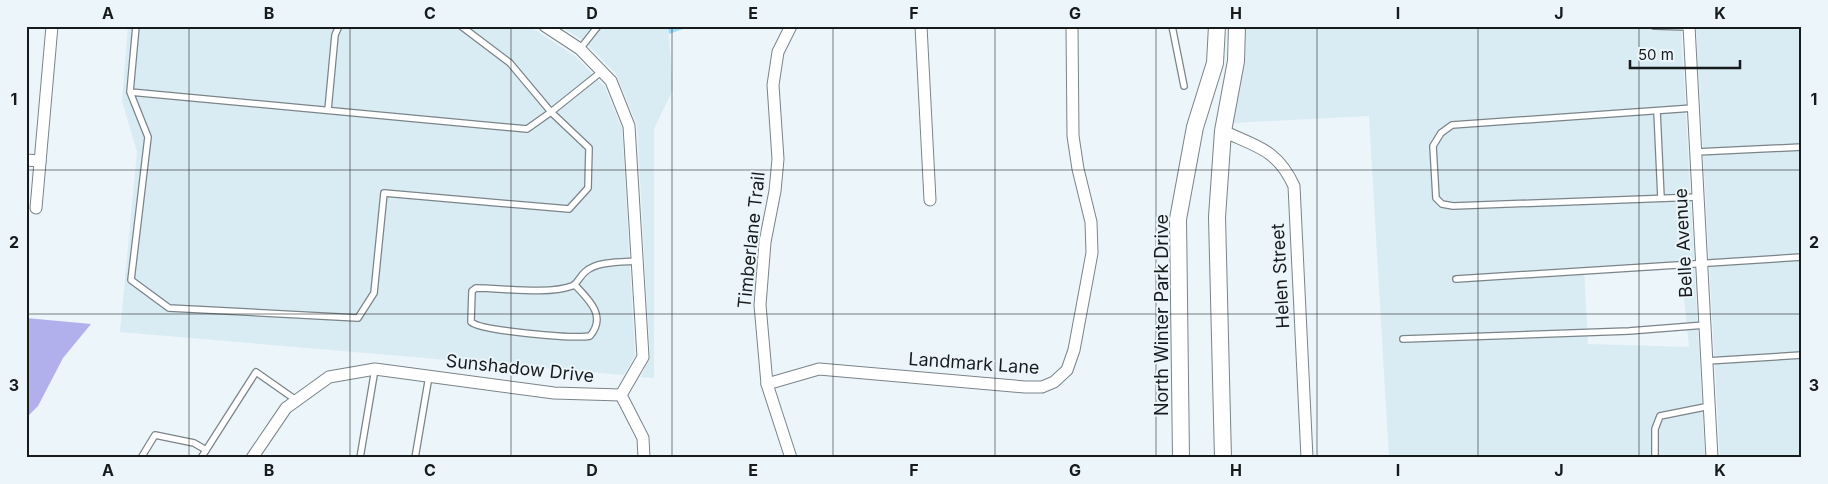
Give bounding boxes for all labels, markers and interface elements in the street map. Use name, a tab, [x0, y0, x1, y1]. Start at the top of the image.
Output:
text: A	[102, 3, 114, 23]
text: B	[264, 3, 274, 23]
text: C	[424, 3, 436, 23]
text: D	[586, 3, 598, 23]
text: E	[748, 3, 758, 23]
text: F	[909, 3, 919, 23]
text: G	[1069, 3, 1081, 23]
text: H	[1230, 3, 1242, 23]
text: I	[1396, 3, 1400, 23]
text: J	[1554, 3, 1564, 23]
text: K	[1714, 3, 1726, 23]
scale bar	[1630, 38, 1740, 70]
text: 50 m	[1638, 45, 1674, 64]
text: 1	[11, 89, 17, 109]
text: 1	[1811, 89, 1817, 109]
street label: Timberlane Trail	[733, 171, 769, 309]
street label: Belle Avenue	[1670, 188, 1696, 298]
street label: North Winter Park Drive	[1151, 214, 1172, 416]
street label: Helen Street	[1267, 223, 1293, 329]
text: 2	[9, 232, 19, 252]
text: 2	[1809, 232, 1819, 252]
street label: Landmark Lane	[908, 348, 1040, 378]
street label: Sunshadow Drive	[445, 350, 595, 386]
text: 3	[9, 375, 19, 395]
text: 3	[1809, 375, 1819, 395]
text: A	[102, 460, 114, 480]
text: B	[264, 460, 274, 480]
text: C	[424, 460, 436, 480]
text: D	[586, 460, 598, 480]
text: E	[748, 460, 758, 480]
text: F	[909, 460, 919, 480]
text: G	[1069, 460, 1081, 480]
text: H	[1230, 460, 1242, 480]
text: I	[1396, 460, 1400, 480]
text: J	[1554, 460, 1564, 480]
text: K	[1714, 460, 1726, 480]

